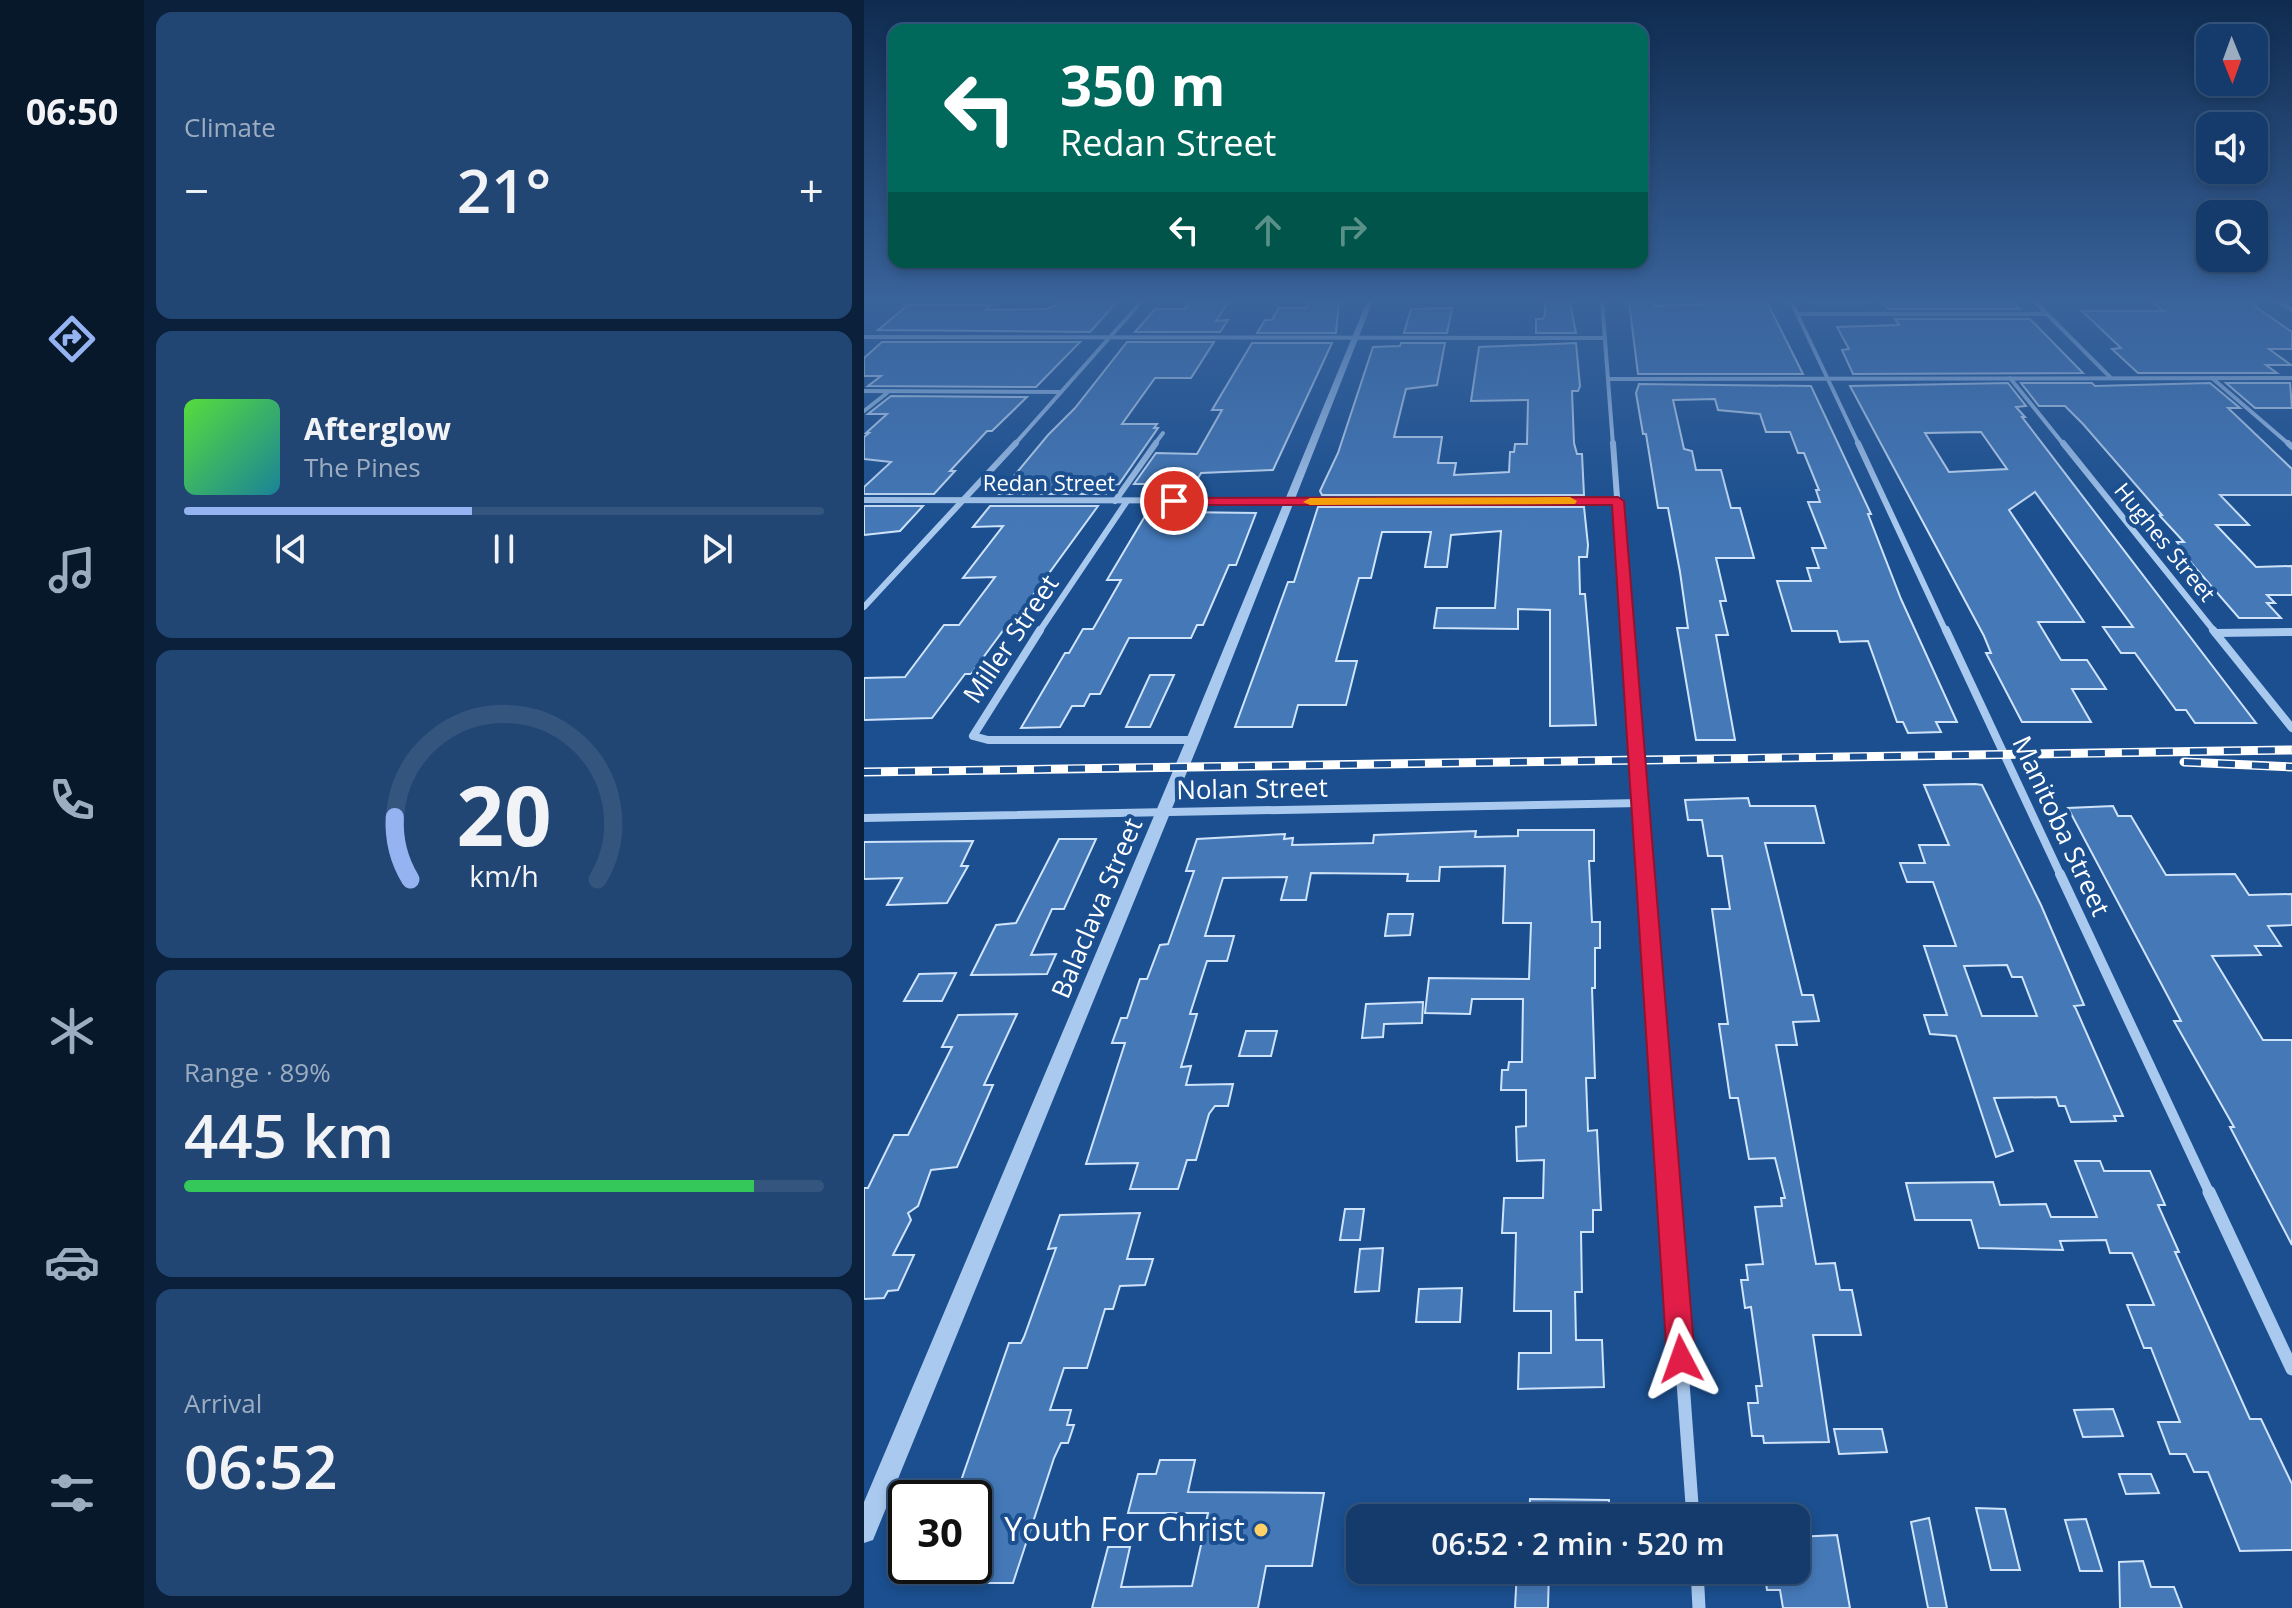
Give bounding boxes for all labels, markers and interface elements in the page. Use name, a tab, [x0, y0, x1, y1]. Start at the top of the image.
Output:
north arrow	[2196, 24, 2268, 96]
map controls	[2196, 24, 2268, 272]
text: 350 m	[1060, 46, 1226, 122]
icon: left	[928, 56, 1032, 160]
text: 06:50	[26, 87, 118, 136]
text: Climate	[184, 109, 276, 145]
button: sound	[2196, 112, 2268, 184]
text: Redan Street	[1060, 118, 1276, 167]
text: 21°	[457, 149, 551, 231]
text: −	[184, 160, 209, 220]
text: +	[799, 160, 824, 220]
button: search	[2196, 200, 2268, 272]
icon: left	[1162, 208, 1206, 252]
icon: ahead	[1246, 208, 1290, 252]
icon: right	[1330, 208, 1374, 252]
icon: directions	[44, 311, 100, 367]
text: Afterglow	[304, 408, 451, 449]
text: The Pines	[304, 449, 421, 485]
street label: Redan Street	[983, 467, 1115, 497]
pin	[1140, 467, 1208, 535]
street label: Hughes Street	[2108, 476, 2223, 607]
icon: arrive	[1152, 479, 1196, 523]
icon: previous	[269, 527, 313, 571]
icon: pause	[482, 527, 526, 571]
icon: next	[695, 527, 739, 571]
icon: music	[44, 542, 100, 598]
street label: Miller Street	[954, 567, 1066, 710]
street label: Manitoba Street	[2004, 730, 2119, 922]
text: 20	[456, 757, 552, 870]
street label: Nolan Street	[1176, 769, 1328, 807]
icon: phone	[44, 772, 100, 828]
street label: Balaclava Street	[1042, 812, 1150, 1003]
text: km/h	[469, 856, 539, 895]
icon: climate	[44, 1003, 100, 1059]
text: Range · 89%	[184, 1054, 331, 1090]
text: 445 km	[184, 1094, 394, 1176]
icon: car	[44, 1234, 100, 1290]
position arrow	[1639, 1317, 1723, 1401]
text: Arrival	[184, 1385, 262, 1421]
text: 06:52	[184, 1425, 338, 1507]
icon: filters	[44, 1465, 100, 1521]
speed limit sign: 30	[888, 1480, 992, 1584]
place label: Youth For Christ	[1004, 1507, 1245, 1550]
marker: Youth For Christ	[1252, 1521, 1270, 1539]
text: 06:52 · 2 min · 520 m	[1431, 1523, 1725, 1564]

